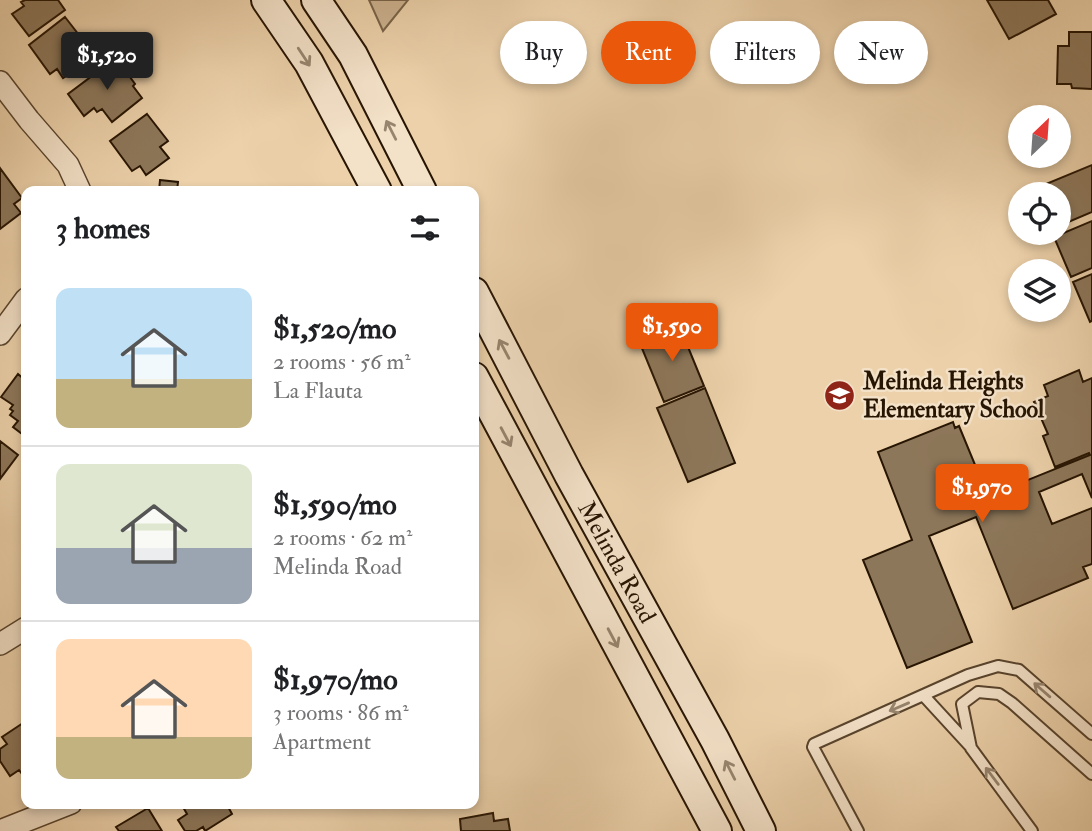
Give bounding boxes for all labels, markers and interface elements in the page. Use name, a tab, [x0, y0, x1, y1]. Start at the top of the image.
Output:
chip: Buy	[500, 21, 587, 84]
chip: Rent	[601, 21, 696, 84]
chip: Filters	[710, 21, 820, 84]
chip: New	[834, 21, 928, 84]
pin: $1,520	[50, 32, 164, 92]
text: $1,520	[77, 40, 137, 69]
one-way arrow	[297, 47, 311, 66]
north arrow	[1008, 105, 1071, 168]
map controls	[1008, 105, 1071, 322]
one-way arrow	[384, 120, 398, 141]
button: locate	[1008, 182, 1071, 245]
icon: filters	[406, 209, 444, 247]
text: 3 homes	[56, 210, 150, 247]
button: layers	[1008, 259, 1071, 322]
pin: $1,590	[615, 304, 729, 363]
text: $1,520/mo	[273, 310, 396, 347]
text: $1,590	[642, 311, 702, 340]
icon: home	[112, 316, 196, 400]
one-way arrow	[497, 339, 510, 360]
text: 2 rooms · 56 m²	[273, 347, 411, 376]
place label: Melinda Heights Elementary School	[862, 366, 1045, 425]
text: La Flauta	[273, 376, 362, 405]
school or university icon: Melinda Heights Elementary School	[823, 378, 857, 412]
one-way arrow	[500, 427, 514, 447]
pin: $1,970	[925, 464, 1039, 524]
text: $1,970	[952, 472, 1012, 501]
text: $1,590/mo	[273, 486, 397, 523]
icon: home	[112, 492, 196, 576]
street label: Melinda Road	[570, 496, 663, 629]
text: 2 rooms · 62 m²	[273, 523, 412, 552]
text: Melinda Road	[273, 552, 402, 581]
one-way arrow	[607, 627, 621, 648]
text: $1,970/mo	[273, 661, 398, 698]
icon: home	[112, 667, 196, 751]
one-way arrow	[1033, 682, 1051, 698]
text: 3 rooms · 86 m²	[273, 698, 409, 727]
one-way arrow	[889, 701, 910, 714]
text: Apartment	[273, 727, 371, 756]
one-way arrow	[723, 760, 737, 781]
one-way arrow	[985, 766, 1000, 785]

